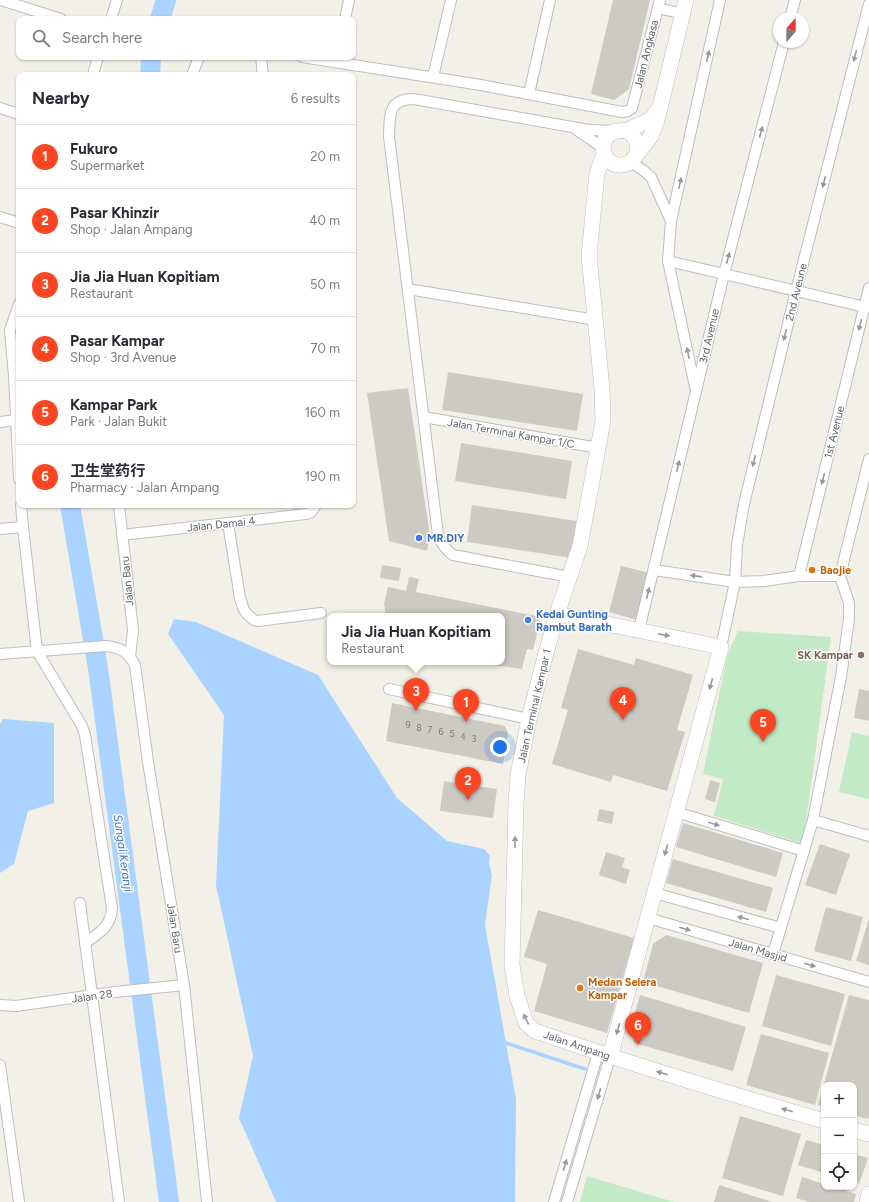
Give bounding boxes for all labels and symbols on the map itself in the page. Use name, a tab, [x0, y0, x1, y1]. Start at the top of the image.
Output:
north arrow	[773, 12, 809, 48]
street label: Jalan Angkasa	[632, 19, 661, 90]
one-way arrow	[852, 49, 858, 62]
one-way arrow	[705, 50, 711, 62]
one-way arrow	[758, 126, 764, 138]
one-way arrow	[820, 175, 826, 188]
one-way arrow	[677, 177, 683, 189]
one-way arrow	[725, 252, 731, 264]
street label: 2nd Aveune	[783, 262, 810, 322]
street label: 3rd Avenue	[697, 307, 722, 365]
one-way arrow	[856, 319, 862, 332]
one-way arrow	[782, 329, 788, 341]
one-way arrow	[684, 346, 690, 359]
street label: 1st Avenue	[822, 404, 847, 460]
street label: Jalan Terminal Kampar 1/C	[446, 416, 576, 451]
one-way arrow	[751, 455, 757, 467]
one-way arrow	[676, 460, 682, 472]
one-way arrow	[819, 473, 825, 485]
street label: Jalan Damai 4	[186, 514, 256, 535]
place label: MR.DIY	[427, 532, 465, 545]
marker: MR.DIY	[414, 533, 424, 543]
street label: Jalan Baru	[118, 555, 137, 607]
place label: Baojie	[820, 564, 851, 577]
marker: Baojie	[807, 565, 817, 575]
one-way arrow	[690, 573, 702, 579]
one-way arrow	[646, 586, 652, 599]
place label: Kedai Gunting Rambut Barath	[536, 608, 612, 634]
marker: Kedai Gunting Rambut Barath	[523, 615, 533, 625]
one-way arrow	[658, 633, 670, 639]
street label: Jalan Terminal Kampar 1	[515, 648, 554, 764]
place label: SK Kampar	[797, 649, 854, 662]
marker: SK Kampar	[856, 650, 866, 660]
pin: 3	[403, 678, 429, 711]
one-way arrow	[708, 679, 714, 691]
pin: 4	[610, 687, 636, 720]
pin: 1	[453, 689, 479, 722]
pin: 5	[750, 709, 776, 742]
house number: 9	[405, 719, 411, 730]
house number: 8	[416, 722, 422, 733]
house number: 7	[428, 724, 433, 735]
house number: 6	[438, 726, 444, 737]
house number: 5	[449, 728, 455, 739]
house number: 4	[460, 731, 466, 742]
house number: 3	[472, 733, 477, 744]
your location	[490, 737, 510, 757]
pin: 2	[455, 767, 481, 800]
water label: Sungai Keranji	[111, 813, 135, 893]
one-way arrow	[708, 821, 720, 827]
one-way arrow	[512, 835, 518, 848]
one-way arrow	[663, 844, 669, 856]
street label: Jalan Baru	[164, 902, 185, 954]
one-way arrow	[737, 915, 749, 921]
one-way arrow	[680, 926, 692, 932]
street label: Jalan Masjid	[727, 936, 789, 965]
one-way arrow	[804, 962, 816, 968]
place label: Medan Selera Kampar	[588, 976, 657, 1002]
marker: Medan Selera Kampar	[575, 983, 585, 993]
street label: Jalan 28	[71, 987, 114, 1006]
pin: 6	[625, 1012, 651, 1045]
one-way arrow	[523, 1013, 529, 1025]
one-way arrow	[614, 1023, 620, 1035]
street label: Jalan Ampang	[542, 1028, 612, 1063]
one-way arrow	[656, 1070, 668, 1076]
one-way arrow	[596, 1089, 602, 1101]
one-way arrow	[780, 1107, 792, 1113]
one-way arrow	[562, 1158, 568, 1170]

